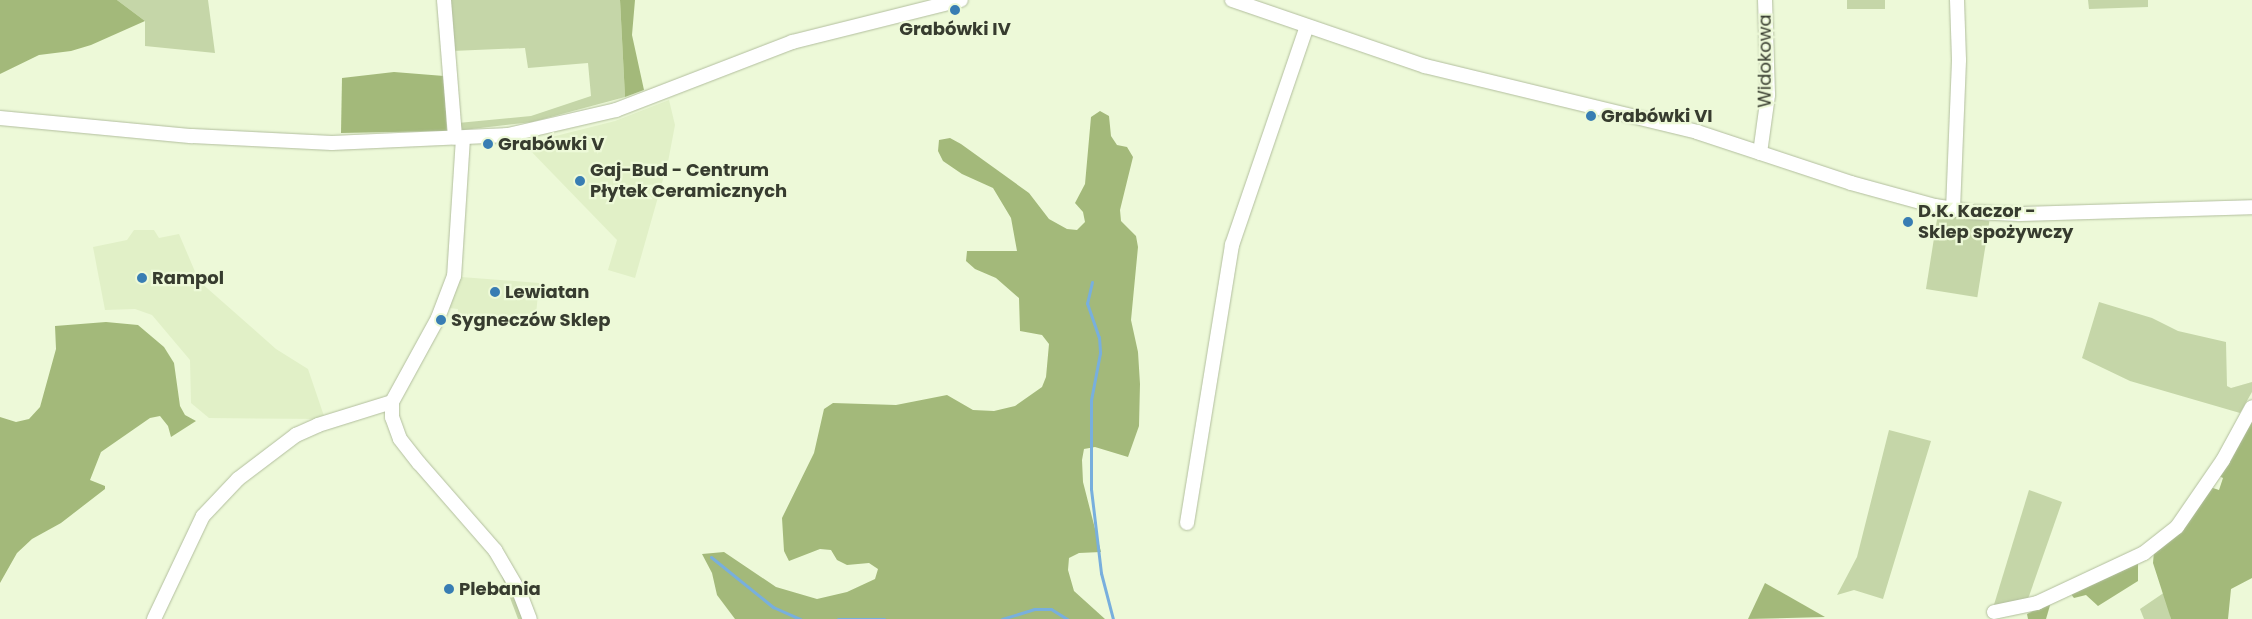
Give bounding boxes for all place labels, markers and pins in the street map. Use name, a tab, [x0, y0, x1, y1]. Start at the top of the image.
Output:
marker: Grabówki IV	[949, 4, 961, 16]
place label: Grabówki IV	[899, 18, 1011, 40]
place label: Grabówki VI	[1601, 105, 1713, 127]
marker: Grabówki VI	[1585, 110, 1597, 122]
place label: Grabówki V	[498, 133, 604, 155]
marker: Grabówki V	[482, 138, 494, 150]
place label: Gaj-Bud - Centrum Płytek Ceramicznych	[590, 160, 787, 202]
marker: Gaj-Bud - Centrum Płytek Ceramicznych	[574, 175, 586, 187]
place label: D.K. Kaczor - Sklep spożywczy	[1918, 201, 2073, 243]
marker: D.K. Kaczor - Sklep spożywczy	[1902, 216, 1914, 228]
place label: Rampol	[152, 267, 224, 289]
marker: Rampol	[136, 272, 148, 284]
place label: Lewiatan	[505, 281, 589, 303]
marker: Lewiatan	[489, 286, 501, 298]
place label: Sygneczów Sklep	[451, 309, 610, 331]
marker: Sygneczów Sklep	[435, 314, 447, 326]
place label: Plebania	[459, 578, 541, 600]
marker: Plebania	[443, 583, 455, 595]

